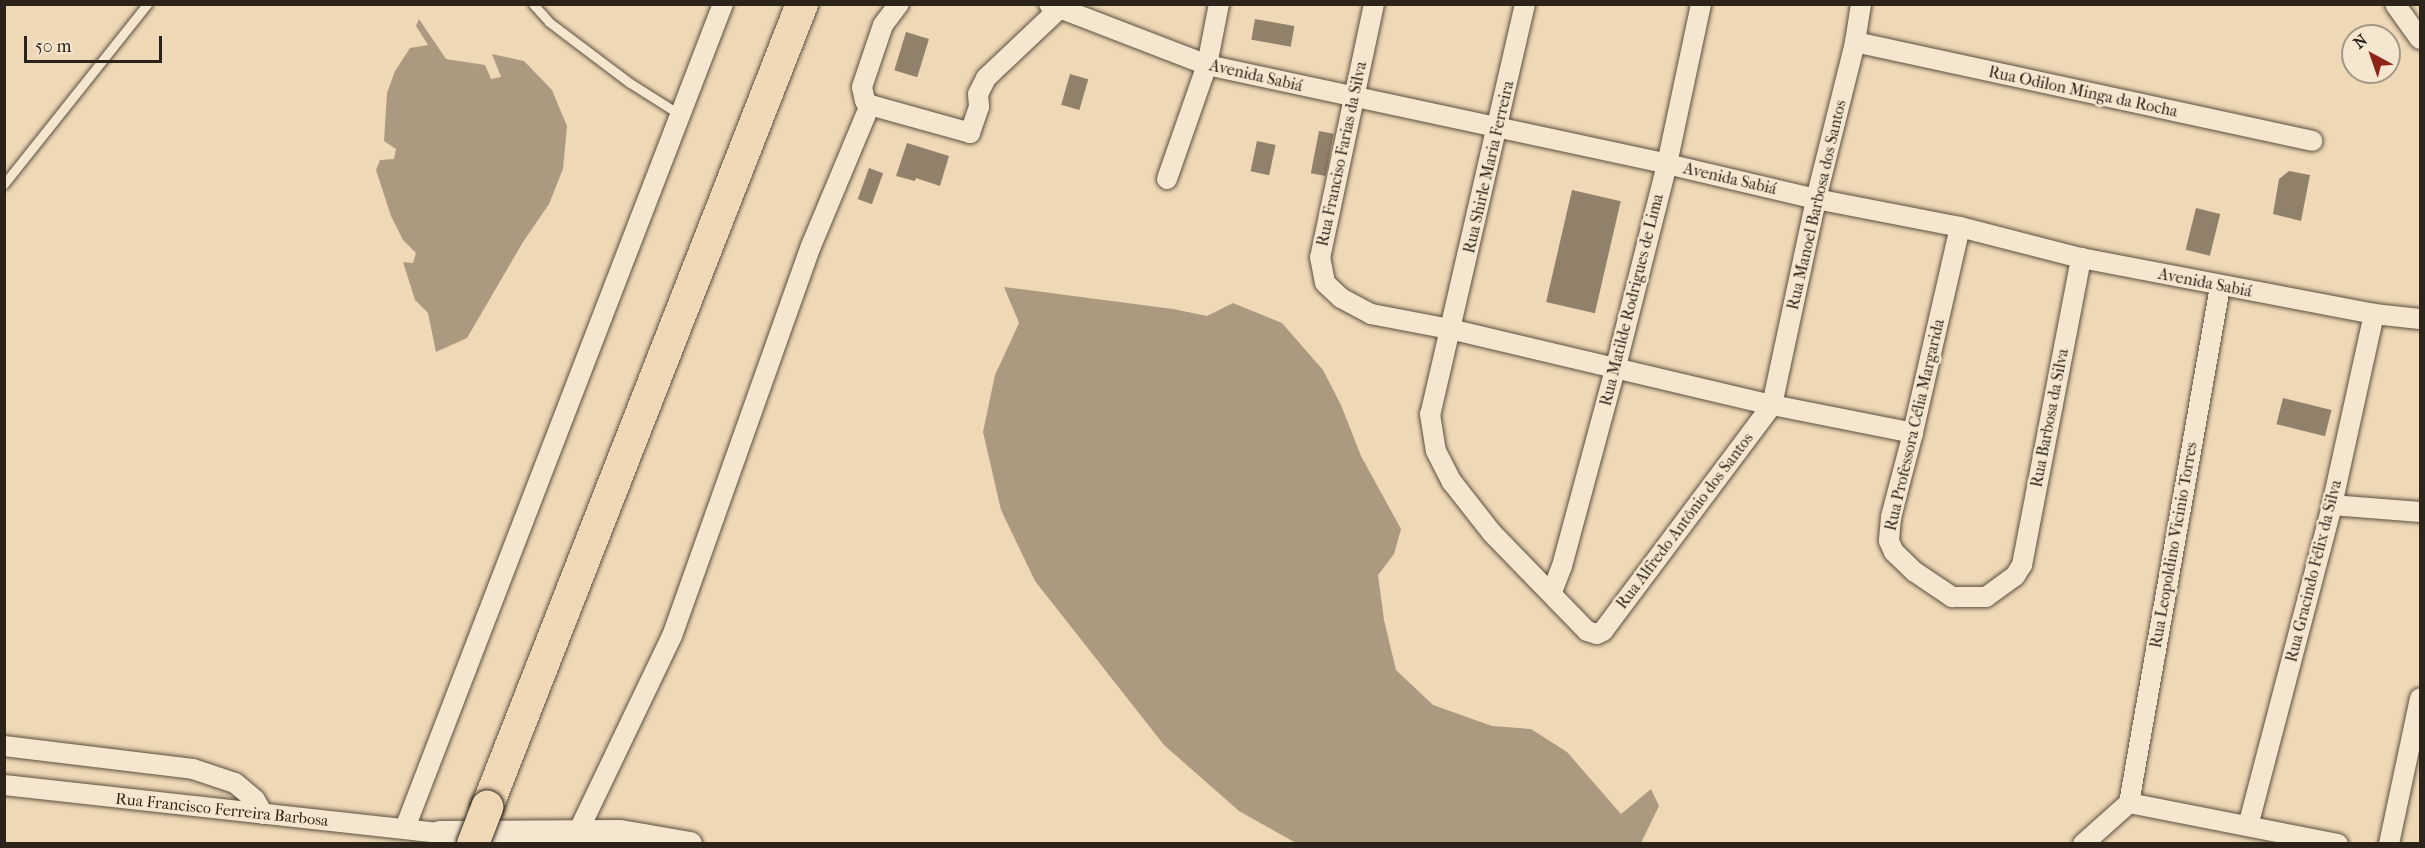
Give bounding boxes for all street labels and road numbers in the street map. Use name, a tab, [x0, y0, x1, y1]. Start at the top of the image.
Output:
street label: Avenida Sabiá	[1207, 56, 1305, 96]
street label: Rua Franciso Farias da Silva	[1313, 60, 1371, 248]
street label: Rua Odilon Minga da Rocha	[1987, 63, 2179, 121]
street label: Rua Shirle Maria Ferreira	[1460, 79, 1518, 255]
street label: Rua Manoel Barbosa dos Santos	[1783, 98, 1851, 312]
street label: Avenida Sabiá	[1681, 159, 1779, 199]
street label: Rua Matilde Rodrigues de Lima	[1596, 192, 1668, 408]
street label: Avenida Sabiá	[2156, 264, 2254, 302]
street label: Rua Professora Célia Margarida	[1881, 317, 1949, 533]
street label: Rua Barbosa da Silva	[2027, 347, 2073, 489]
street label: Rua Alfredo Antônio dos Santos	[1612, 429, 1758, 613]
street label: Rua Leopoldino Vicinio Torres	[2146, 440, 2202, 650]
street label: Rua Gracindo Félix da Silva	[2282, 478, 2346, 664]
street label: Rua Francisco Ferreira Barbosa	[115, 789, 329, 831]

